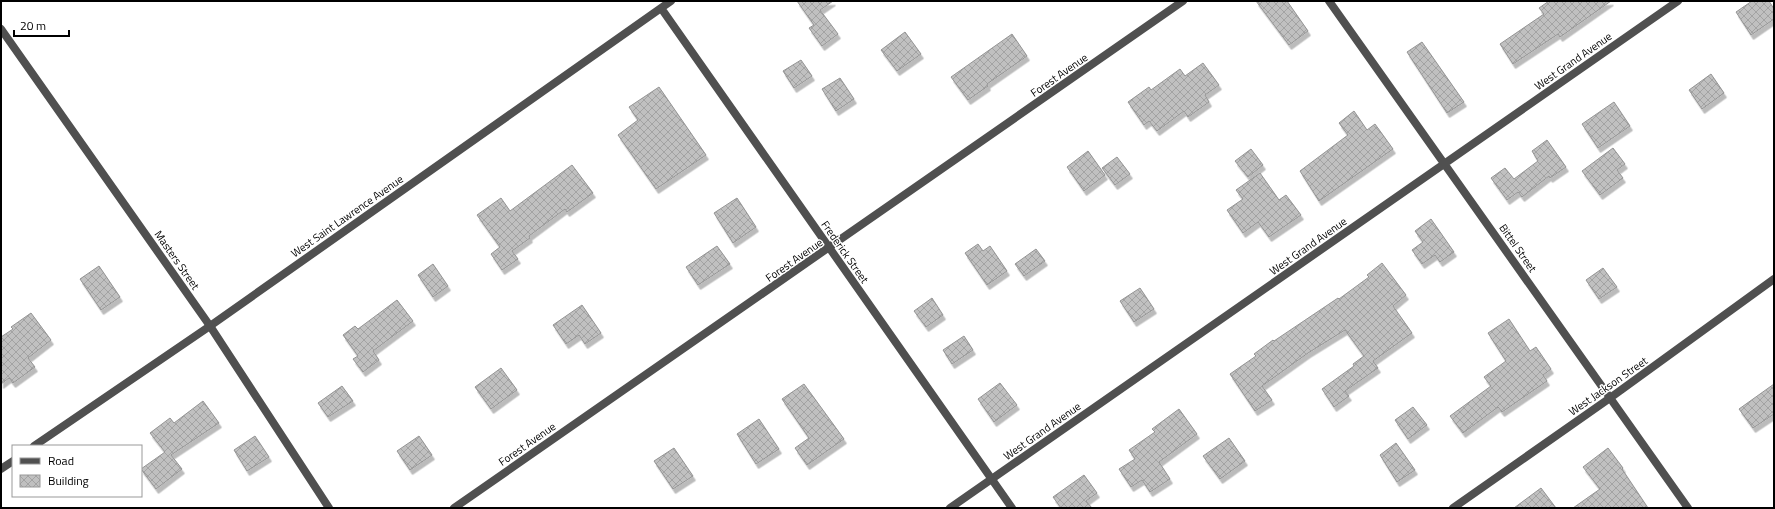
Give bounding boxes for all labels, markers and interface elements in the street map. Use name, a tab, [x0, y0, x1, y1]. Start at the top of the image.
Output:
scale bar	[14, 12, 69, 38]
text: 20 m	[20, 16, 46, 35]
street label: West Grand Avenue	[1531, 28, 1615, 94]
street label: Forest Avenue	[1027, 49, 1091, 101]
street label: West Saint Lawrence Avenue	[288, 171, 407, 261]
street label: West Grand Avenue	[1266, 213, 1350, 279]
street label: Frederick Street	[817, 217, 873, 287]
street label: Bittel Street	[1495, 221, 1541, 276]
street label: Masters Street	[151, 227, 203, 293]
street label: Forest Avenue	[762, 234, 826, 286]
street label: West Jackson Street	[1565, 353, 1651, 419]
street label: West Grand Avenue	[1000, 398, 1084, 464]
street label: Forest Avenue	[495, 418, 559, 470]
legend	[12, 445, 142, 497]
text: Road	[48, 451, 74, 470]
text: Building	[48, 471, 89, 490]

